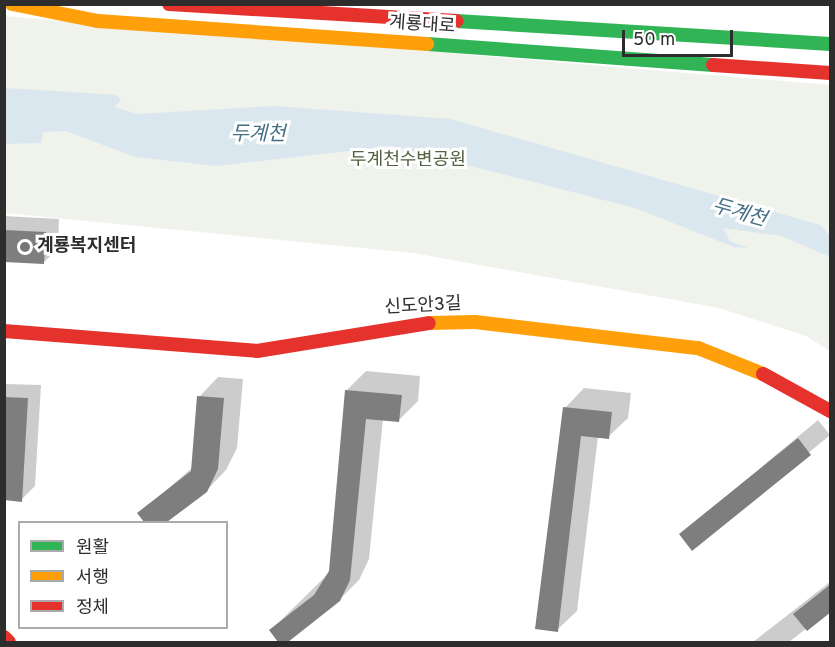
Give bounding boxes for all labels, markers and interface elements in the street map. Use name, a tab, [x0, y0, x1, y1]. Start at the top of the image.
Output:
street label: 계룡대로	[388, 13, 456, 39]
scale bar	[625, 18, 736, 56]
text: 50 m	[633, 29, 675, 52]
water label: 두계천	[230, 123, 286, 147]
park label: 두계천수변공원	[350, 150, 466, 172]
water label: 두계천	[709, 195, 769, 233]
place label: 계룡복지센터	[37, 236, 136, 258]
marker: 계룡복지센터	[18, 240, 32, 254]
street label: 신도안3길	[384, 294, 462, 320]
legend	[18, 521, 228, 629]
text: 원활	[76, 537, 109, 560]
text: 서행	[76, 567, 109, 590]
text: 정체	[76, 597, 109, 620]

